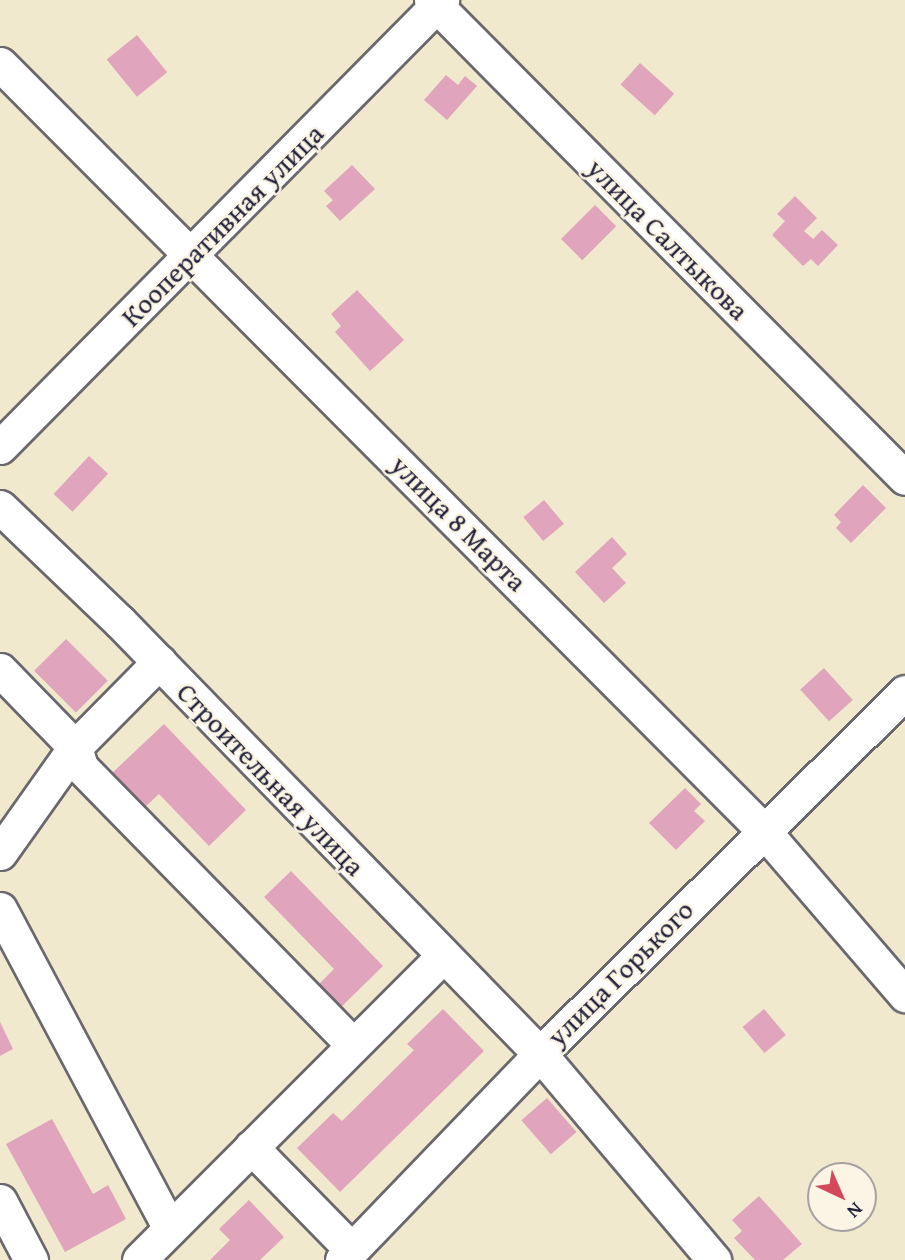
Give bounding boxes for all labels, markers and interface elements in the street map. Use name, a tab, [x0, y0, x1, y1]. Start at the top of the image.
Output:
street label: Кооперативная улица	[114, 117, 330, 333]
street label: улица Салтыкова	[580, 151, 756, 327]
street label: улица 8 Марта	[384, 448, 534, 598]
street label: Строительная улица	[170, 675, 372, 883]
street label: улица Горького	[540, 893, 700, 1053]
north arrow	[807, 1162, 877, 1232]
text: N	[841, 1196, 869, 1225]

